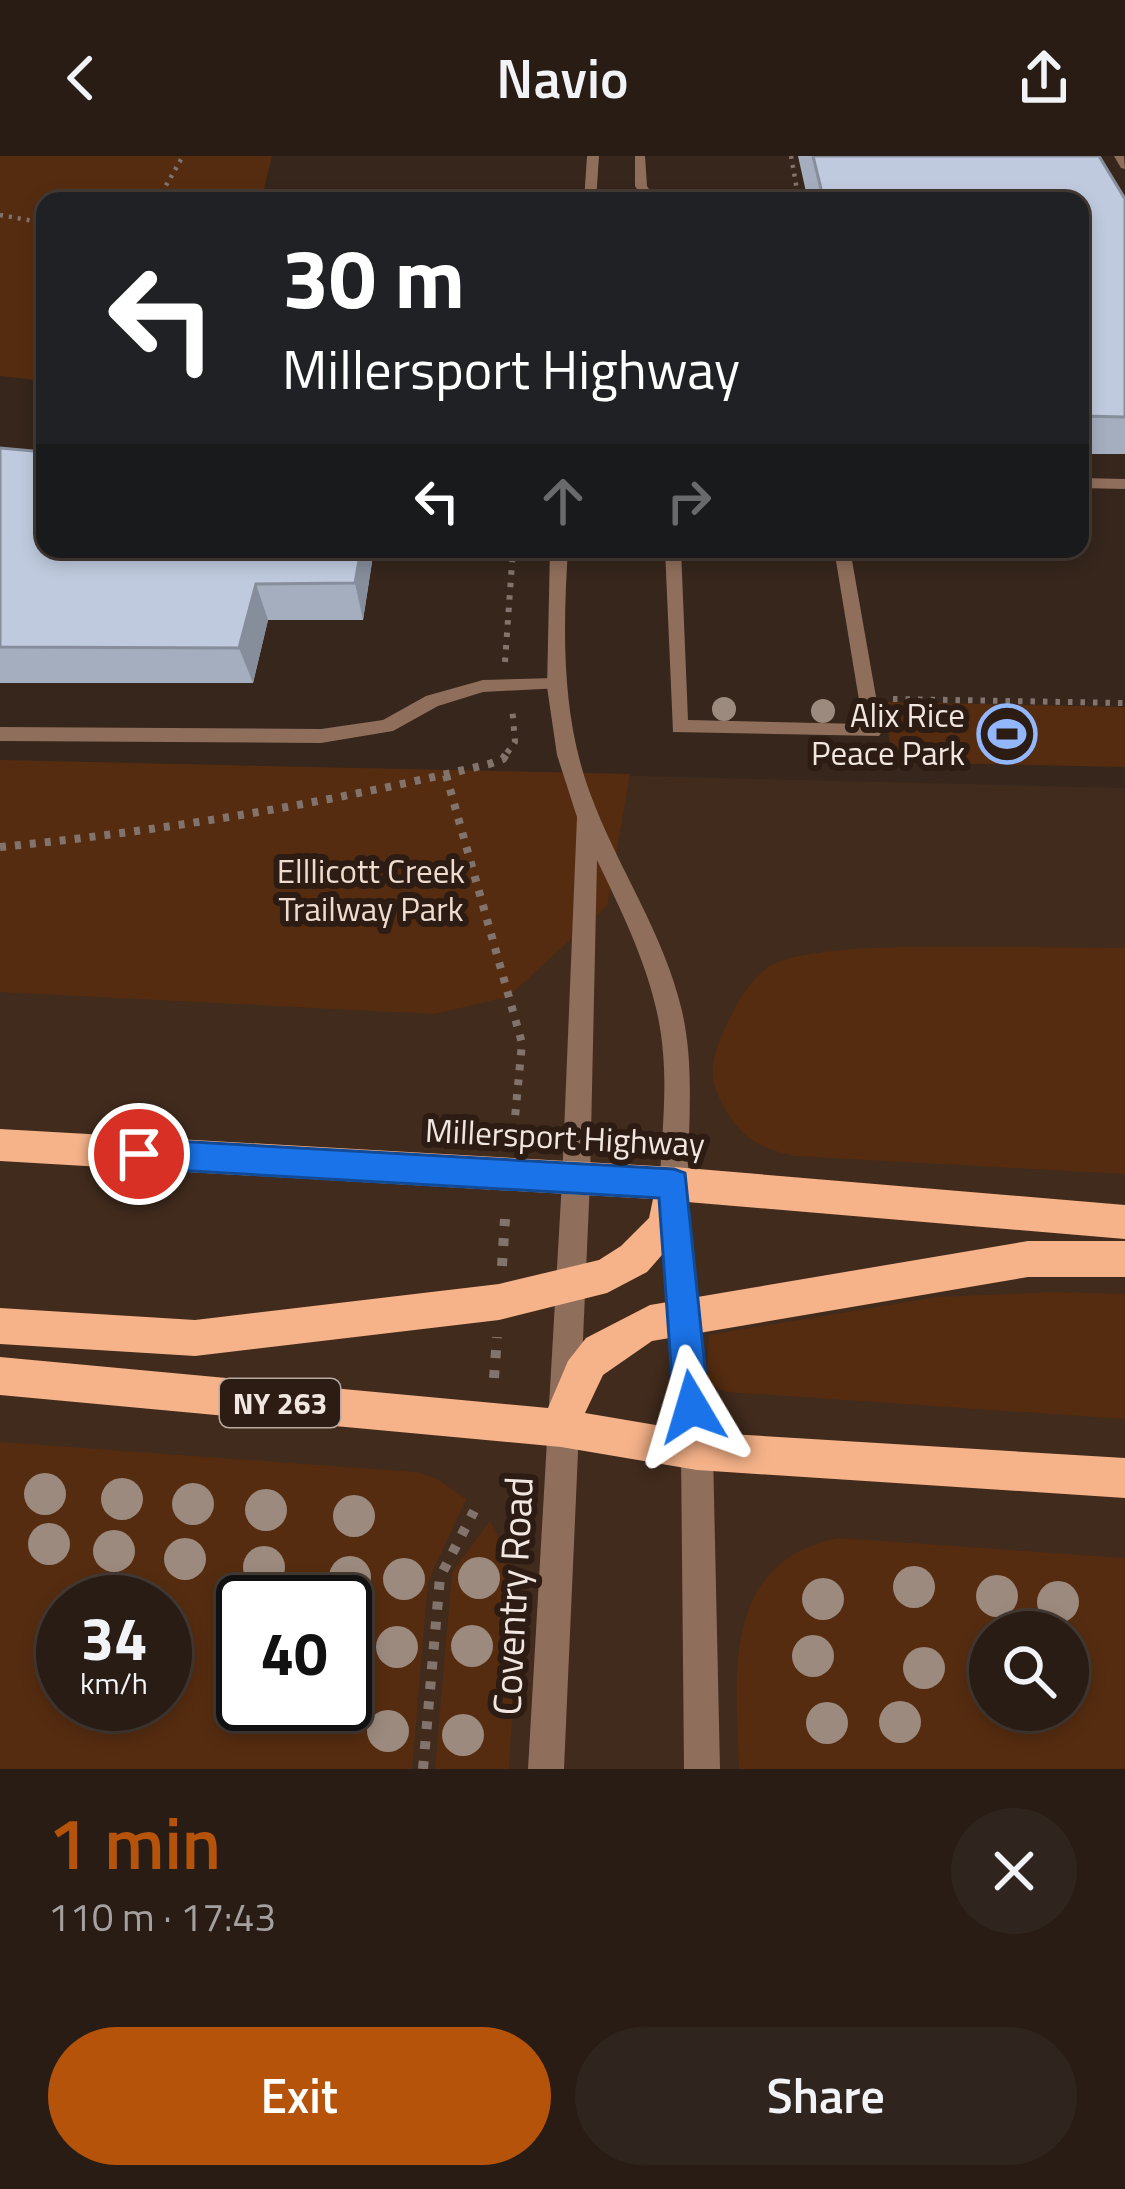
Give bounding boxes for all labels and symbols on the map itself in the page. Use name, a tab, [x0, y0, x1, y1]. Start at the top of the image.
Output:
place label: Alix Rice Peace Park	[811, 690, 965, 778]
sports icon: Alix Rice Peace Park	[976, 703, 1038, 765]
park label: Elllicott Creek Trailway Park	[277, 846, 465, 934]
pin	[88, 1103, 190, 1205]
street label: Millersport Highway	[424, 1105, 706, 1169]
position arrow	[629, 1344, 755, 1470]
road number: NY 263	[220, 1379, 340, 1427]
street label: Coventry Road	[476, 1475, 548, 1717]
speed limit sign: 40	[216, 1575, 372, 1731]

